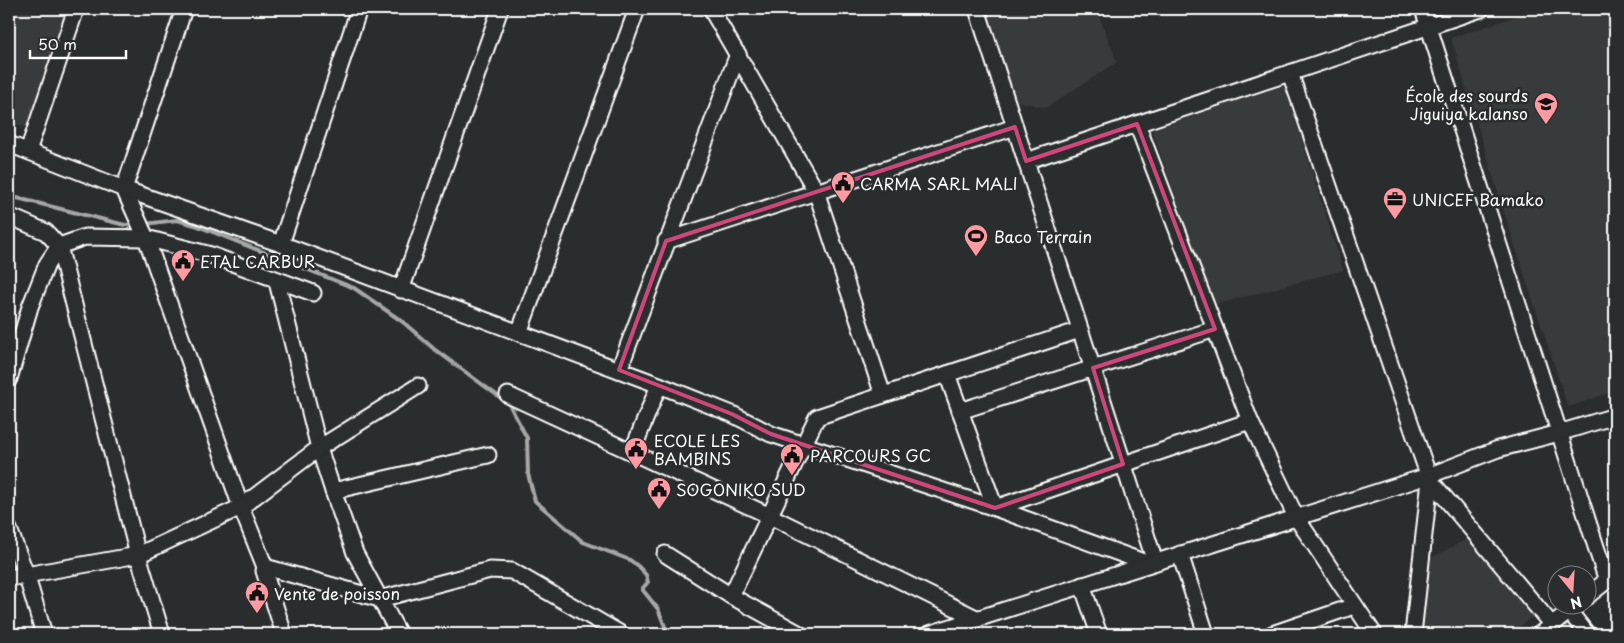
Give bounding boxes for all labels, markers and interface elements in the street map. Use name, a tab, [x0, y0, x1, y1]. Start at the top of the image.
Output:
scale bar	[30, 28, 126, 60]
text: 50 m	[38, 32, 77, 55]
place label: École des sourds Jiguiya kalanso	[1405, 83, 1528, 125]
school or university icon: École des sourds Jiguiya kalanso	[1533, 91, 1559, 125]
public building icon: CARMA SARL MALI	[830, 170, 856, 204]
place label: CARMA SARL MALI	[860, 171, 1018, 195]
office icon: UNICEF Bamako	[1382, 186, 1408, 220]
place label: UNICEF Bamako	[1412, 187, 1544, 211]
sports icon: Baco Terrain	[963, 223, 989, 257]
place label: Baco Terrain	[994, 224, 1092, 248]
public building icon: ETAL CARBUR	[170, 248, 196, 282]
place label: ETAL CARBUR	[200, 249, 315, 273]
place label: ECOLE LES BAMBINS	[654, 428, 740, 470]
public building icon: ECOLE LES BAMBINS	[623, 436, 649, 470]
public building icon: PARCOURS GC	[779, 442, 805, 476]
place label: PARCOURS GC	[810, 443, 931, 467]
public building icon: SOGONIKO SUD	[646, 476, 672, 510]
place label: SOGONIKO SUD	[676, 477, 806, 501]
north arrow	[1546, 566, 1596, 616]
public building icon: Vente de poisson	[244, 580, 270, 614]
place label: Vente de poisson	[274, 581, 400, 605]
text: N	[1568, 591, 1585, 615]

